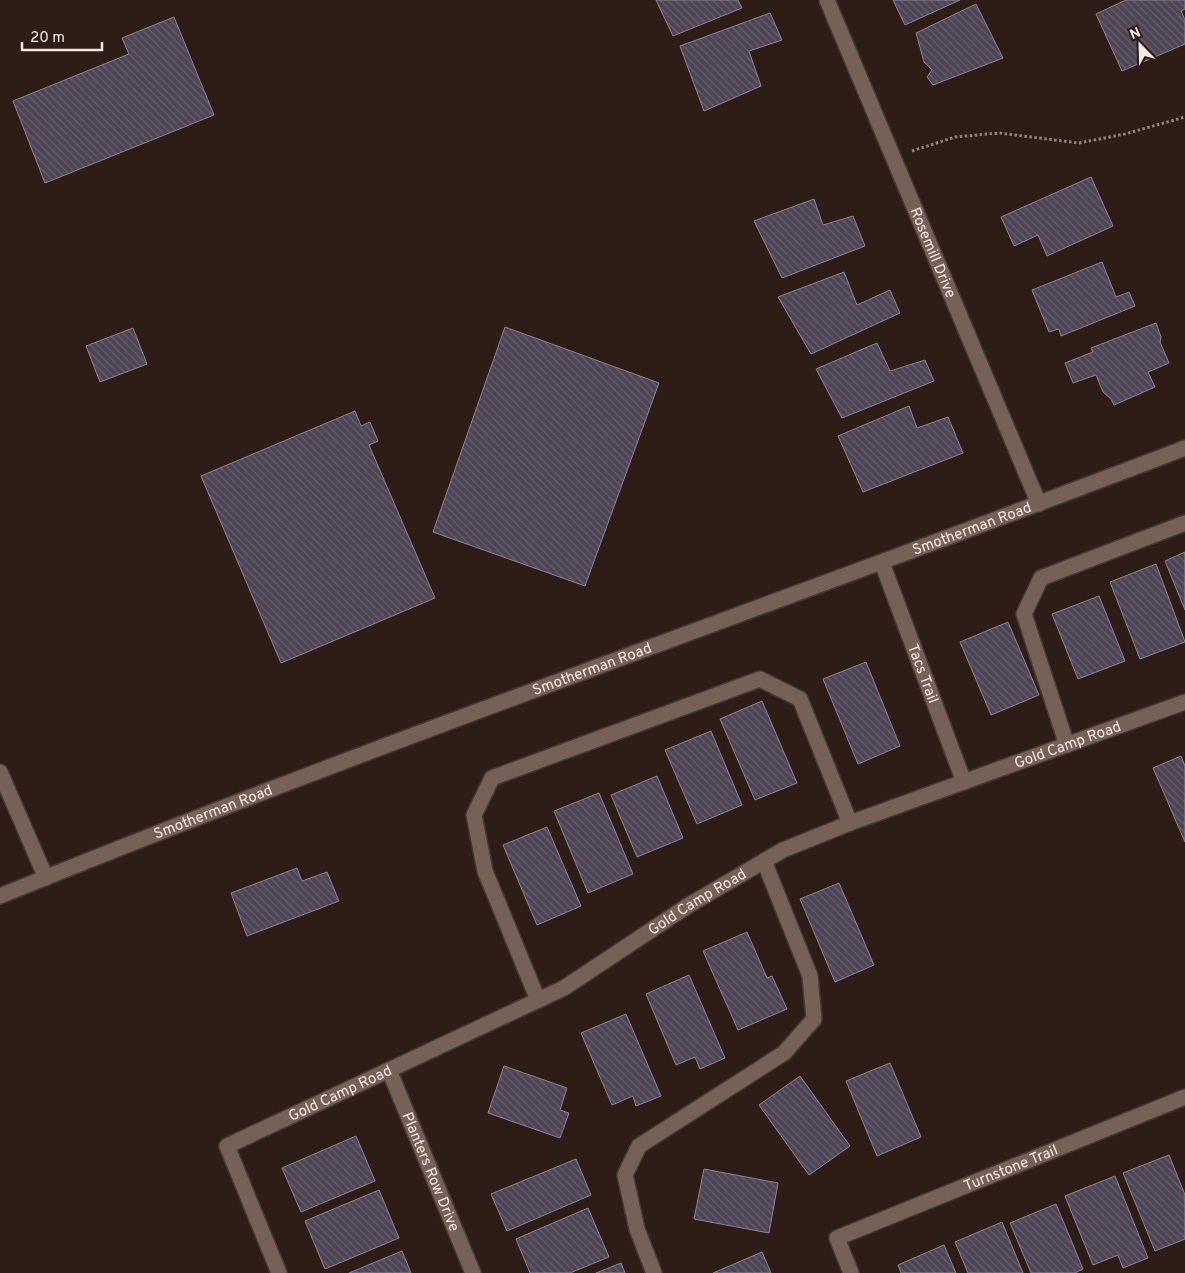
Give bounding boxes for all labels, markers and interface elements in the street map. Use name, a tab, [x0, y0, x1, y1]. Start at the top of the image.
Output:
scale bar	[22, 20, 102, 52]
north arrow	[1115, 20, 1165, 70]
text: N	[1128, 25, 1143, 44]
text: 20 m	[30, 29, 65, 48]
street label: Rosemill Drive	[904, 205, 959, 301]
street label: Smotherman Road	[910, 499, 1035, 561]
street label: Smotherman Road	[530, 640, 655, 701]
street label: Tacs Trail	[902, 642, 942, 706]
street label: Gold Camp Road	[1012, 718, 1124, 774]
street label: Smotherman Road	[151, 782, 276, 845]
street label: Gold Camp Road	[645, 865, 750, 940]
street label: Gold Camp Road	[286, 1062, 395, 1127]
street label: Planters Row Drive	[397, 1110, 463, 1235]
street label: Turnstone Trail	[961, 1141, 1061, 1197]

